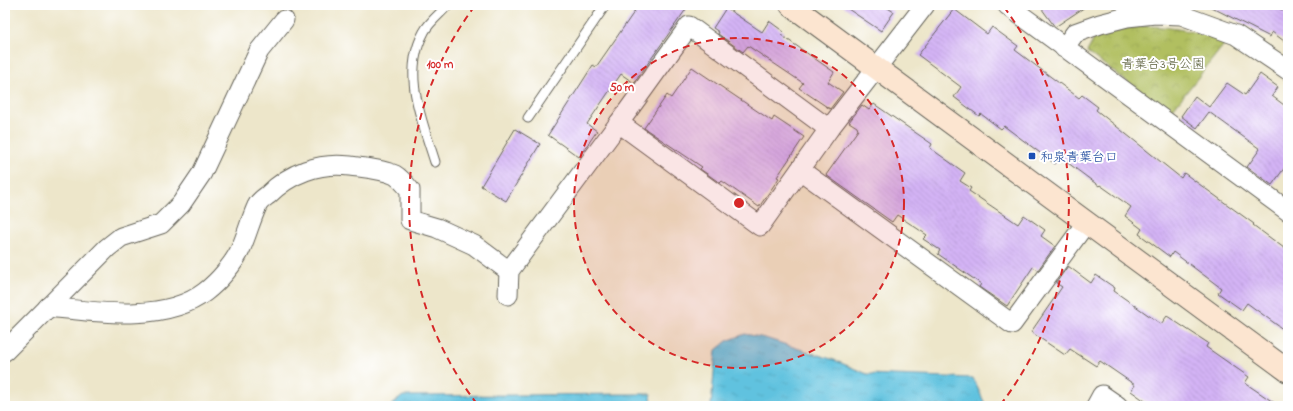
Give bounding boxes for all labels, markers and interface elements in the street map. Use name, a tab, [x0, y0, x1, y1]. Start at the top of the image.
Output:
park label: 青葉台3号公園	[1121, 55, 1205, 74]
text: 100 m	[427, 56, 454, 74]
text: 50 m	[610, 79, 635, 97]
place label: 和泉青葉台口	[1040, 148, 1118, 167]
marker: 和泉青葉台口	[1027, 151, 1037, 161]
centre of rings	[732, 196, 746, 210]

